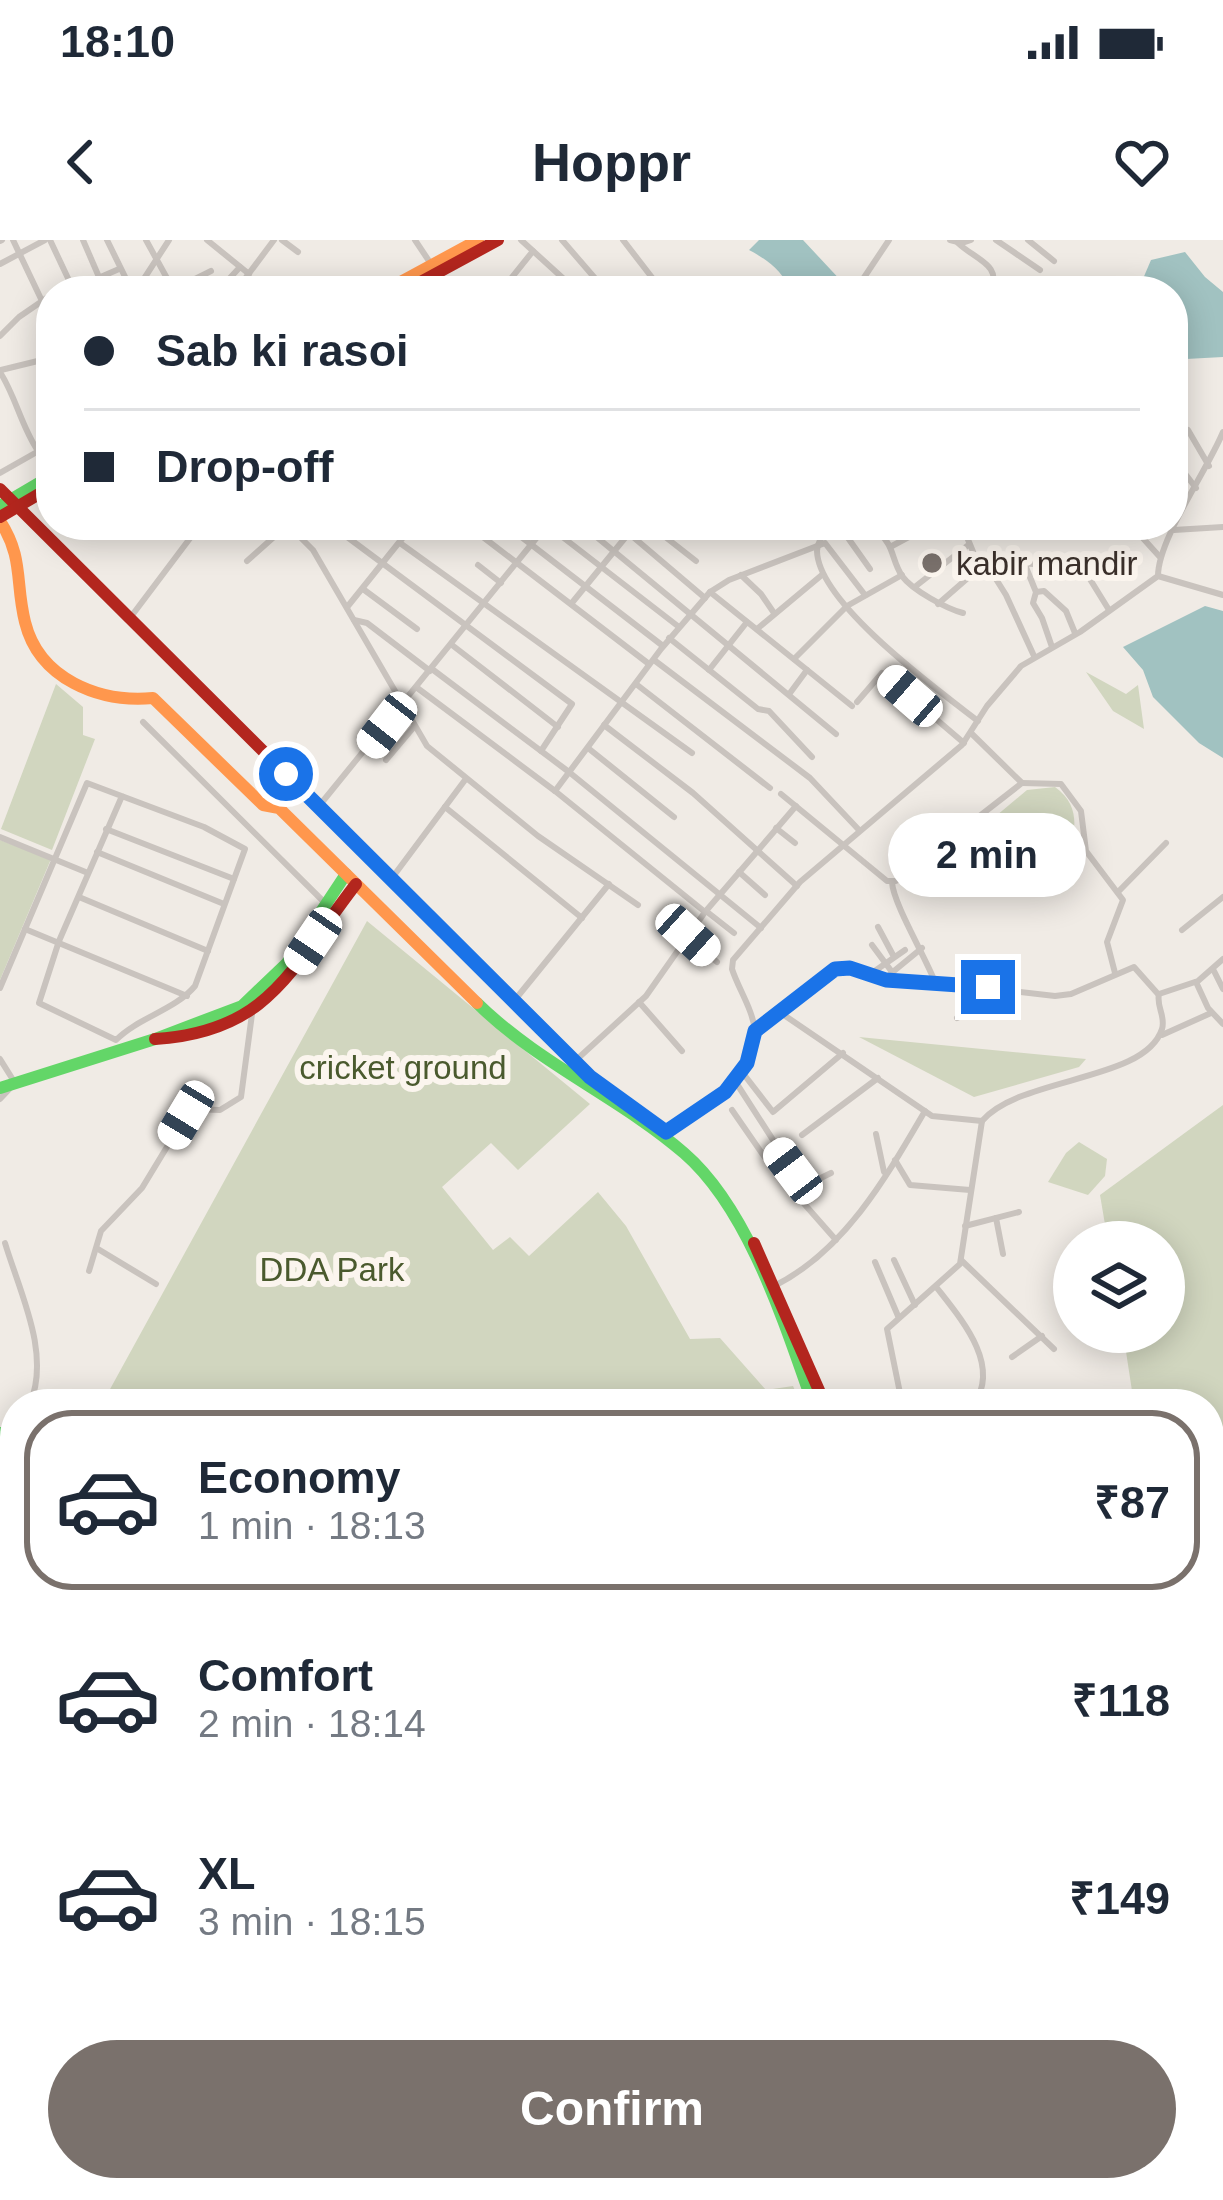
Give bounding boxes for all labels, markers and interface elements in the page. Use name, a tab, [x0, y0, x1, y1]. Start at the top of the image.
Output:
text: 18:10	[60, 16, 175, 67]
icon: back	[48, 129, 114, 195]
icon: heart	[1109, 129, 1175, 195]
text: Hoppr	[532, 132, 691, 192]
text: Sab ki rasoi	[156, 325, 409, 376]
text: Drop-off	[156, 441, 333, 492]
place label: kabir mandir	[956, 545, 1138, 582]
marker: kabir mandir	[919, 550, 945, 576]
car	[871, 659, 949, 733]
car	[351, 686, 423, 764]
route start	[259, 747, 313, 801]
callout: 2 min	[889, 813, 1087, 897]
text: 2 min	[936, 833, 1038, 876]
car	[649, 898, 727, 972]
car	[278, 901, 348, 981]
route end	[961, 960, 1015, 1014]
park label: cricket ground	[299, 1049, 507, 1086]
car	[152, 1075, 220, 1155]
car	[757, 1131, 829, 1211]
map controls	[1053, 1221, 1185, 1353]
button: layers	[1053, 1221, 1185, 1353]
park label: DDA Park	[260, 1251, 405, 1288]
icon: car	[54, 1446, 162, 1554]
text: Economy	[198, 1452, 401, 1503]
text: ₹87	[1094, 1477, 1170, 1528]
text: 1 min · 18:13	[198, 1504, 426, 1547]
icon: car	[54, 1644, 162, 1752]
text: Comfort	[198, 1650, 373, 1701]
text: ₹118	[1072, 1675, 1170, 1726]
text: 2 min · 18:14	[198, 1702, 426, 1745]
icon: car	[54, 1842, 162, 1950]
text: XL	[198, 1848, 256, 1899]
text: ₹149	[1069, 1873, 1170, 1924]
text: 3 min · 18:15	[198, 1900, 426, 1943]
button: Confirm	[48, 2040, 1176, 2178]

